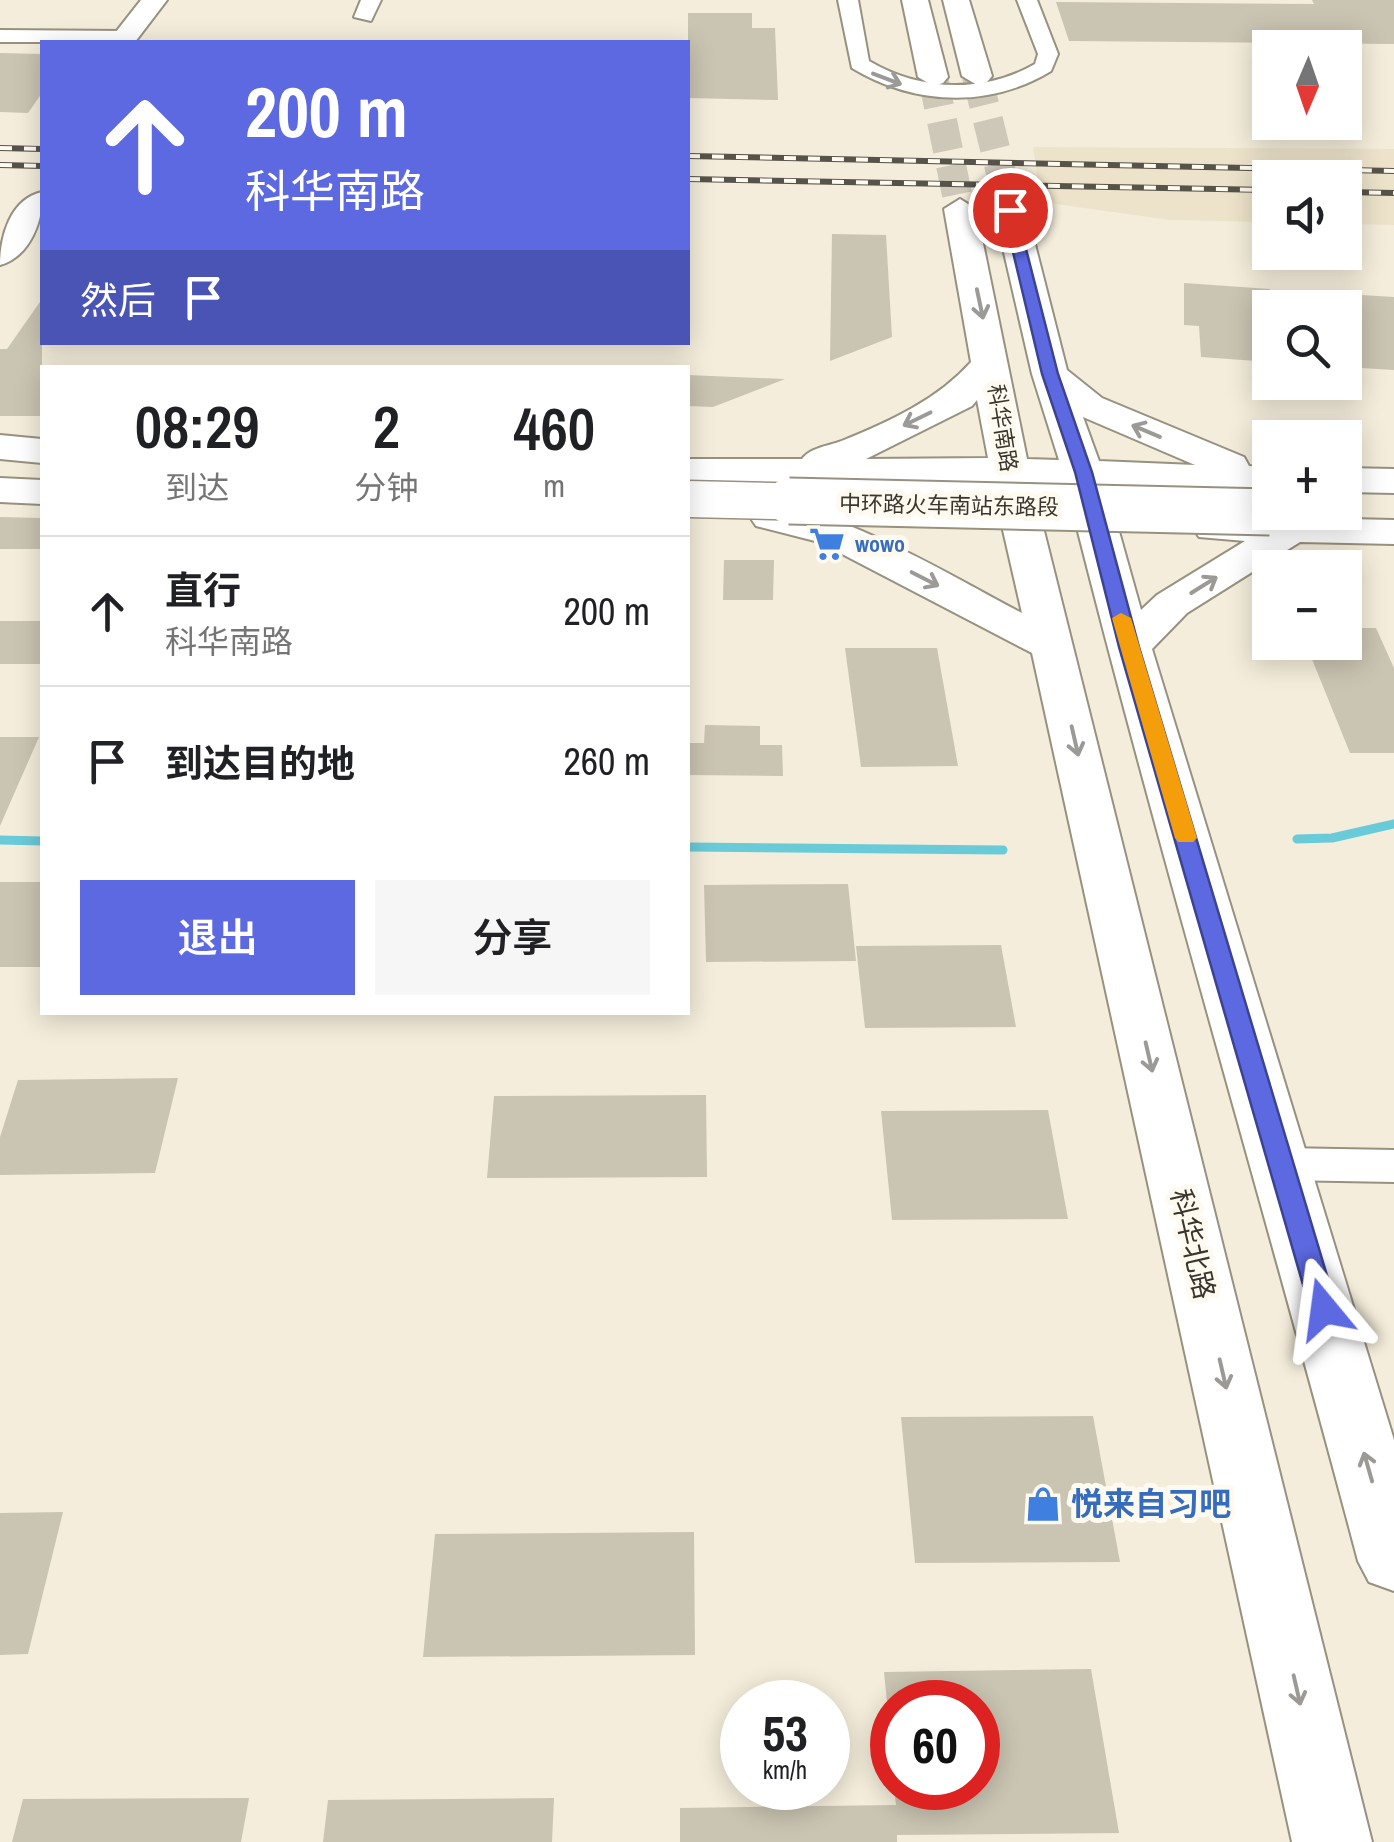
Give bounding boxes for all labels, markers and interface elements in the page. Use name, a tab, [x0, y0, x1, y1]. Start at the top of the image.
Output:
north arrow	[1252, 30, 1362, 140]
map controls	[1252, 30, 1362, 660]
text: 200 m	[245, 65, 408, 159]
one-way arrow	[871, 71, 902, 89]
icon: ahead	[80, 80, 210, 210]
text: 科华南路	[245, 160, 425, 221]
button: sound	[1252, 160, 1362, 270]
pin	[968, 168, 1053, 253]
icon: arrive	[983, 183, 1038, 238]
icon: arrive	[176, 270, 231, 325]
text: 然后	[80, 275, 156, 326]
one-way arrow	[971, 287, 990, 319]
button: search	[1252, 290, 1362, 400]
street label: 科华南路	[981, 382, 1025, 474]
text: 08:29	[135, 386, 260, 467]
text: 2	[373, 386, 400, 467]
text: 460	[513, 388, 595, 469]
one-way arrow	[903, 410, 932, 429]
button: +	[1252, 420, 1362, 530]
one-way arrow	[1131, 421, 1162, 439]
text: m	[543, 464, 565, 507]
text: 到达	[165, 466, 229, 509]
text: 分钟	[354, 466, 418, 509]
street label: 中环路火车南站东路段	[839, 488, 1059, 522]
supermarket icon: wowo	[808, 525, 846, 563]
place label: wowo	[855, 529, 905, 559]
button: −	[1252, 550, 1362, 660]
text: 直行	[165, 565, 241, 616]
one-way arrow	[909, 570, 939, 589]
one-way arrow	[1189, 575, 1217, 595]
icon: ahead	[80, 584, 135, 639]
text: 200 m	[563, 586, 650, 637]
text: 科华南路	[165, 620, 293, 663]
one-way arrow	[1067, 724, 1085, 756]
icon: arrive	[80, 734, 135, 789]
text: 260 m	[563, 736, 650, 787]
text: 到达目的地	[165, 738, 355, 789]
button: 退出	[80, 880, 355, 995]
button: 分享	[375, 880, 650, 995]
one-way arrow	[1141, 1040, 1159, 1072]
street label: 科华北路	[1162, 1185, 1224, 1303]
position arrow	[1272, 1257, 1376, 1361]
one-way arrow	[1215, 1357, 1233, 1389]
one-way arrow	[1357, 1452, 1376, 1484]
place label: 悦来自习吧	[1071, 1482, 1231, 1525]
shop icon: 悦来自习吧	[1024, 1485, 1062, 1523]
one-way arrow	[1289, 1673, 1307, 1705]
speed limit sign: 60	[870, 1680, 1000, 1810]
text: 53	[762, 1699, 808, 1767]
text: km/h	[763, 1753, 807, 1787]

